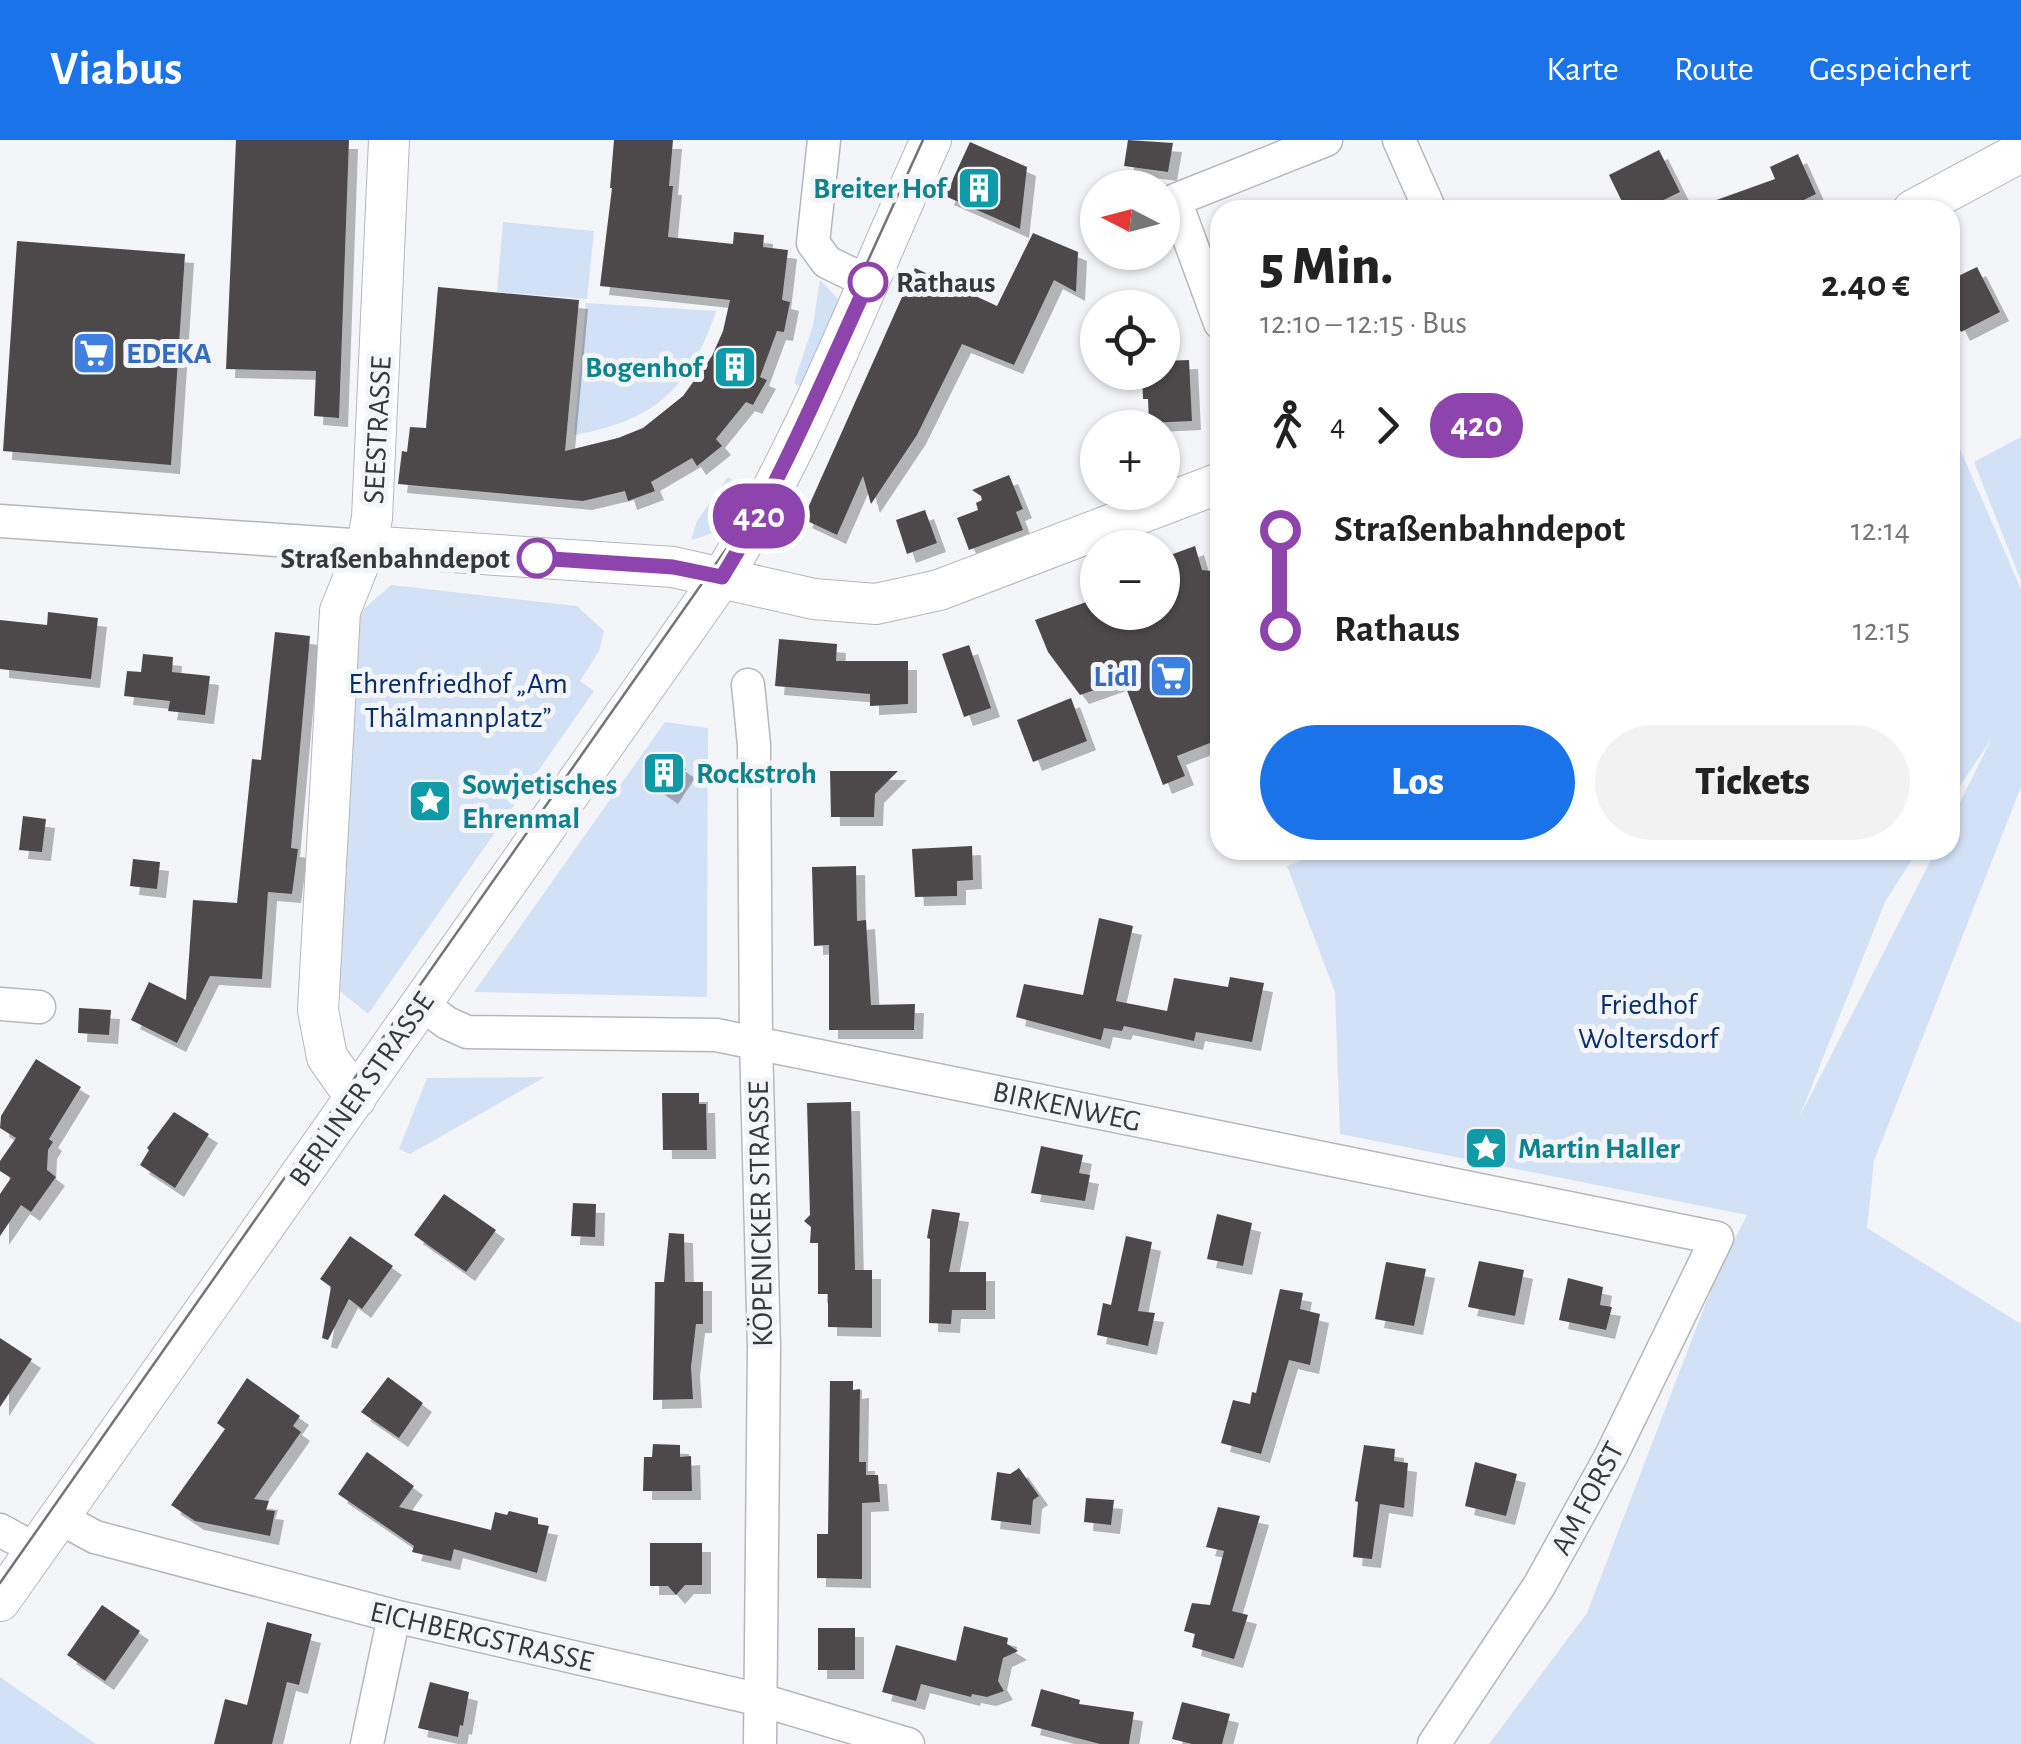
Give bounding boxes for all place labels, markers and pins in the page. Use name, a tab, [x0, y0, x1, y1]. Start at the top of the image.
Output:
building icon: Breiter Hof	[956, 165, 1002, 211]
place label: Breiter Hof	[813, 174, 948, 204]
marker: Rathaus	[849, 263, 887, 301]
place label: Rathaus	[896, 268, 996, 298]
supermarket icon: EDEKA	[71, 330, 117, 376]
place label: EDEKA	[126, 339, 212, 369]
building icon: Bogenhof	[712, 344, 758, 390]
place label: Bogenhof	[585, 353, 704, 383]
marker: Straßenbahndepot	[518, 539, 556, 577]
place label: Straßenbahndepot	[280, 544, 510, 574]
supermarket icon: Lidl	[1148, 653, 1194, 699]
place label: Lidl	[1094, 662, 1138, 692]
building icon: Rockstroh	[641, 750, 687, 796]
place label: Rockstroh	[696, 759, 817, 789]
place label: Sowjetisches Ehrenmal	[462, 770, 617, 834]
place icon: Sowjetisches Ehrenmal	[407, 778, 453, 824]
place icon: Martin Haller	[1463, 1125, 1509, 1171]
place label: Martin Haller	[1518, 1134, 1681, 1164]

